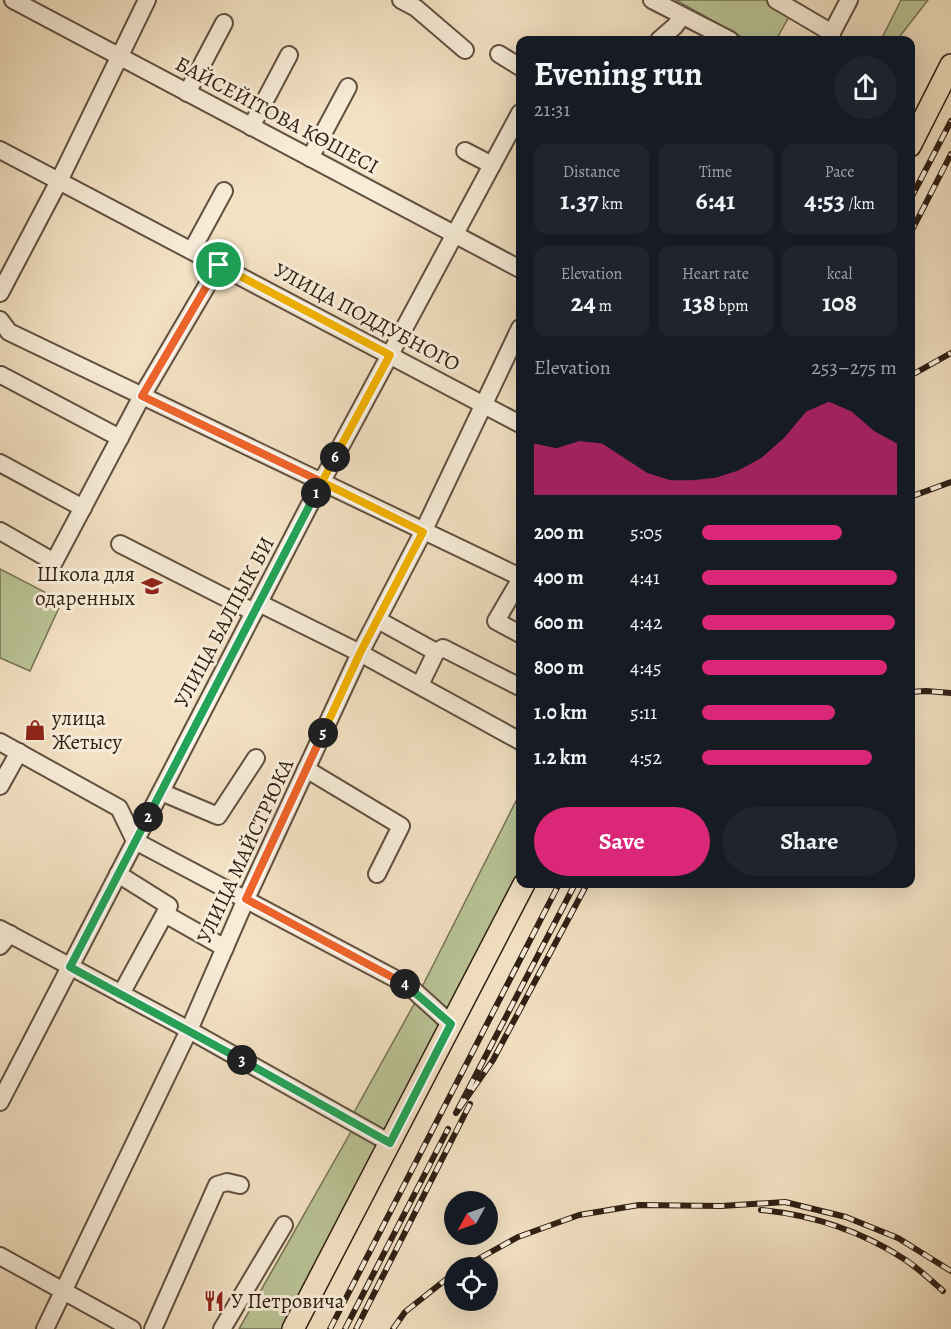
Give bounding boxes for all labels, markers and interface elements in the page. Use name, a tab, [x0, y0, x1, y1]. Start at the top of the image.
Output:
street label: БАЙСЕЙІТОВА КӨШЕСІ	[170, 49, 384, 181]
text: Evening run	[534, 51, 703, 96]
button: share	[834, 56, 897, 119]
text: 21:31	[534, 96, 570, 123]
text: Distance	[563, 161, 620, 183]
text: Time	[699, 161, 732, 183]
text: Pace	[825, 161, 854, 183]
text: 1.37	[560, 183, 599, 218]
text: 6:41	[696, 183, 735, 218]
text: 4:53	[804, 183, 845, 218]
text: km	[599, 193, 623, 215]
text: /km	[845, 193, 875, 215]
pin	[193, 239, 244, 290]
icon: arrive	[202, 248, 235, 281]
street label: УЛИЦА ПОДДУБНОГО	[269, 256, 465, 378]
text: Elevation	[561, 263, 622, 285]
text: Heart rate	[682, 263, 749, 285]
text: kcal	[827, 263, 852, 285]
text: 24	[571, 285, 596, 320]
text: 138	[682, 285, 715, 320]
text: 108	[822, 285, 857, 320]
text: m	[596, 295, 612, 317]
text: bpm	[715, 295, 749, 317]
text: Elevation	[534, 354, 611, 381]
text: 253–275 m	[811, 354, 897, 381]
pin: 6	[320, 442, 350, 472]
text: 6	[331, 446, 339, 468]
pin: 1	[301, 478, 331, 508]
text: 1	[313, 482, 319, 504]
text: 200 m	[534, 519, 584, 546]
text: 5:05	[630, 519, 663, 546]
street label: УЛИЦА БАЛПЫК БИ	[167, 532, 281, 712]
place label: Школа для одаренных	[35, 560, 136, 612]
text: 400 m	[534, 564, 584, 591]
text: 4:41	[630, 564, 660, 591]
school or university icon: Школа для одаренных	[140, 574, 164, 598]
text: 600 m	[534, 609, 584, 636]
text: 4:42	[630, 609, 662, 636]
text: 800 m	[534, 654, 584, 681]
text: 4:45	[630, 654, 661, 681]
text: 1.0 km	[534, 699, 587, 726]
text: 5:11	[630, 699, 657, 726]
place label: улица Жетысу	[51, 704, 123, 756]
shop icon: улица Жетысу	[23, 718, 47, 742]
pin: 5	[308, 718, 338, 748]
text: 5	[320, 722, 326, 744]
text: 1.2 km	[534, 744, 587, 771]
text: 4:52	[630, 744, 662, 771]
street label: УЛИЦА МАЙСТРЮКА	[190, 754, 300, 948]
pin: 2	[133, 802, 163, 832]
text: 2	[144, 806, 152, 828]
button: Save	[534, 807, 710, 876]
button: Share	[722, 807, 897, 876]
pin: 4	[390, 969, 420, 999]
text: 4	[401, 973, 409, 995]
pin: 3	[227, 1045, 257, 1075]
text: 3	[239, 1049, 245, 1071]
north arrow	[444, 1191, 498, 1245]
map controls	[444, 1191, 498, 1311]
button: locate	[444, 1257, 498, 1311]
place label: У Петровича	[231, 1287, 345, 1315]
restaurant icon: У Петровича	[202, 1289, 226, 1313]

